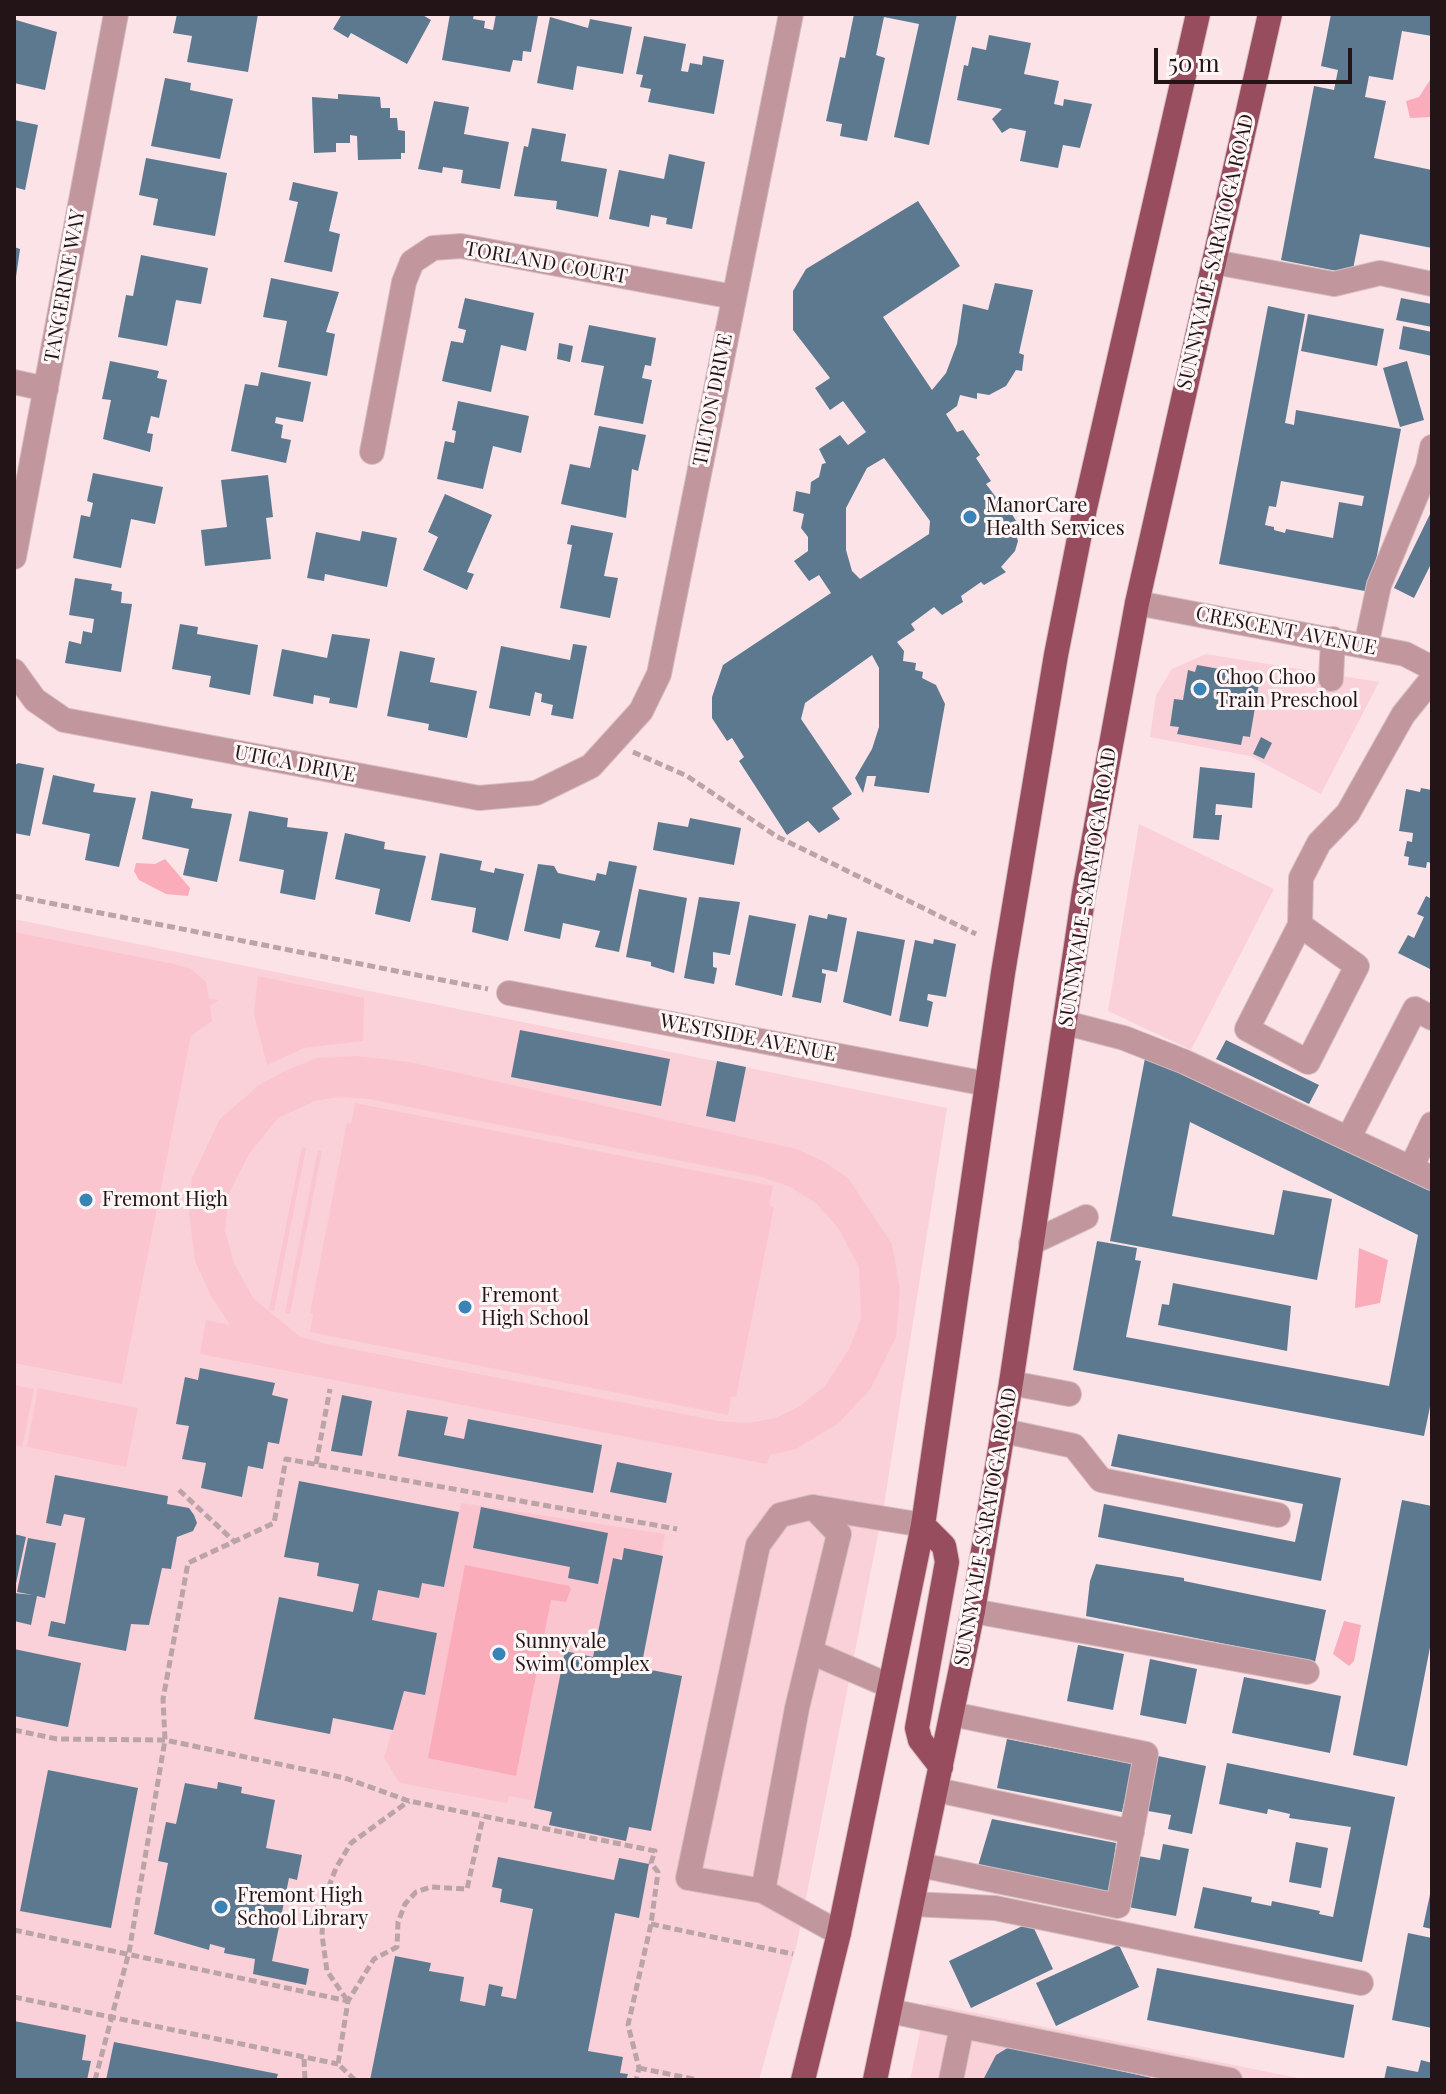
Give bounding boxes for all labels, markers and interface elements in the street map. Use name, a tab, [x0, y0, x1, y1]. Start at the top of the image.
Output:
scale bar	[1158, 32, 1356, 82]
text: 50 m	[1168, 46, 1220, 78]
street label: SUNNYVALE-SARATOGA ROAD	[1173, 112, 1259, 392]
street label: TANGERINE WAY	[40, 207, 90, 365]
street label: TORLAND COURT	[463, 237, 629, 289]
street label: TILTON DRIVE	[688, 332, 738, 468]
place label: ManorCare Health Services	[986, 494, 1125, 541]
marker: ManorCare Health Services	[961, 508, 979, 526]
street label: CRESCENT AVENUE	[1194, 602, 1378, 660]
place label: Choo Choo Train Preschool	[1216, 666, 1358, 713]
marker: Choo Choo Train Preschool	[1191, 680, 1209, 698]
street label: UTICA DRIVE	[232, 741, 358, 787]
street label: SUNNYVALE-SARATOGA ROAD	[1054, 746, 1122, 1028]
street label: WESTSIDE AVENUE	[658, 1009, 838, 1067]
place label: Fremont High	[102, 1188, 228, 1212]
marker: Fremont High	[77, 1191, 95, 1209]
place label: Fremont High School	[481, 1284, 589, 1331]
marker: Fremont High School	[456, 1298, 474, 1316]
street label: SUNNYVALE-SARATOGA ROAD	[950, 1386, 1022, 1668]
place label: Sunnyvale Swim Complex	[515, 1630, 650, 1677]
marker: Sunnyvale Swim Complex	[490, 1645, 508, 1663]
place label: Fremont High School Library	[237, 1884, 368, 1931]
marker: Fremont High School Library	[212, 1898, 230, 1916]

